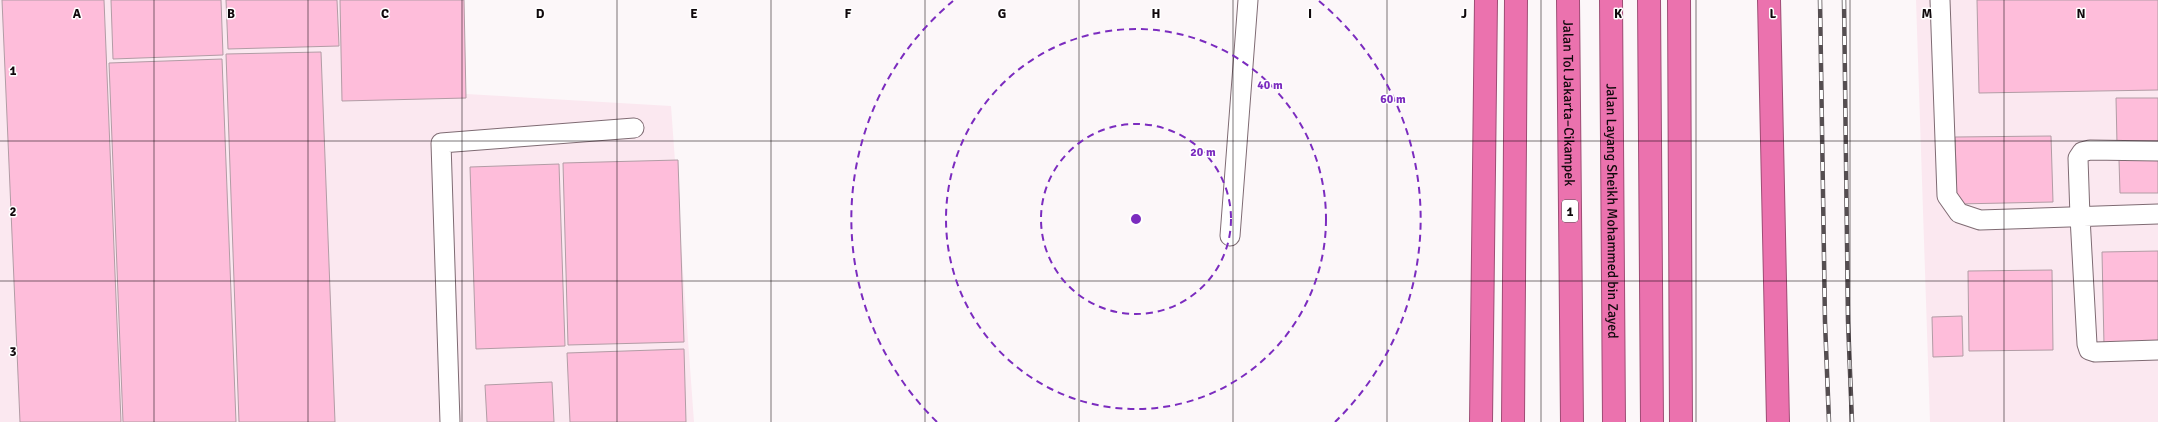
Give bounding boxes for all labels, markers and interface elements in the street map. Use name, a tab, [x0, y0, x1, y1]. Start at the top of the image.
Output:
text: A	[73, 6, 82, 22]
text: B	[227, 6, 235, 22]
text: C	[381, 6, 389, 22]
text: D	[536, 6, 545, 22]
text: E	[690, 6, 698, 22]
text: F	[845, 6, 852, 22]
text: G	[998, 6, 1006, 22]
text: H	[1152, 6, 1160, 22]
text: I	[1308, 6, 1312, 22]
text: J	[1461, 6, 1467, 22]
text: K	[1614, 6, 1622, 22]
text: L	[1770, 6, 1777, 22]
text: M	[1922, 6, 1933, 22]
text: N	[2076, 6, 2086, 22]
street label: Jalan Tol Jakarta–Cikampek	[1559, 20, 1578, 186]
text: 1	[9, 63, 17, 79]
text: 40 m	[1257, 78, 1283, 93]
street label: Jalan Layang Sheikh Mohammed bin Zayed	[1603, 83, 1621, 339]
text: 60 m	[1380, 92, 1406, 107]
text: 20 m	[1190, 145, 1216, 160]
road number: 1	[1562, 200, 1578, 222]
text: 2	[9, 204, 17, 220]
centre of rings	[1129, 212, 1143, 226]
text: 3	[9, 344, 17, 360]

